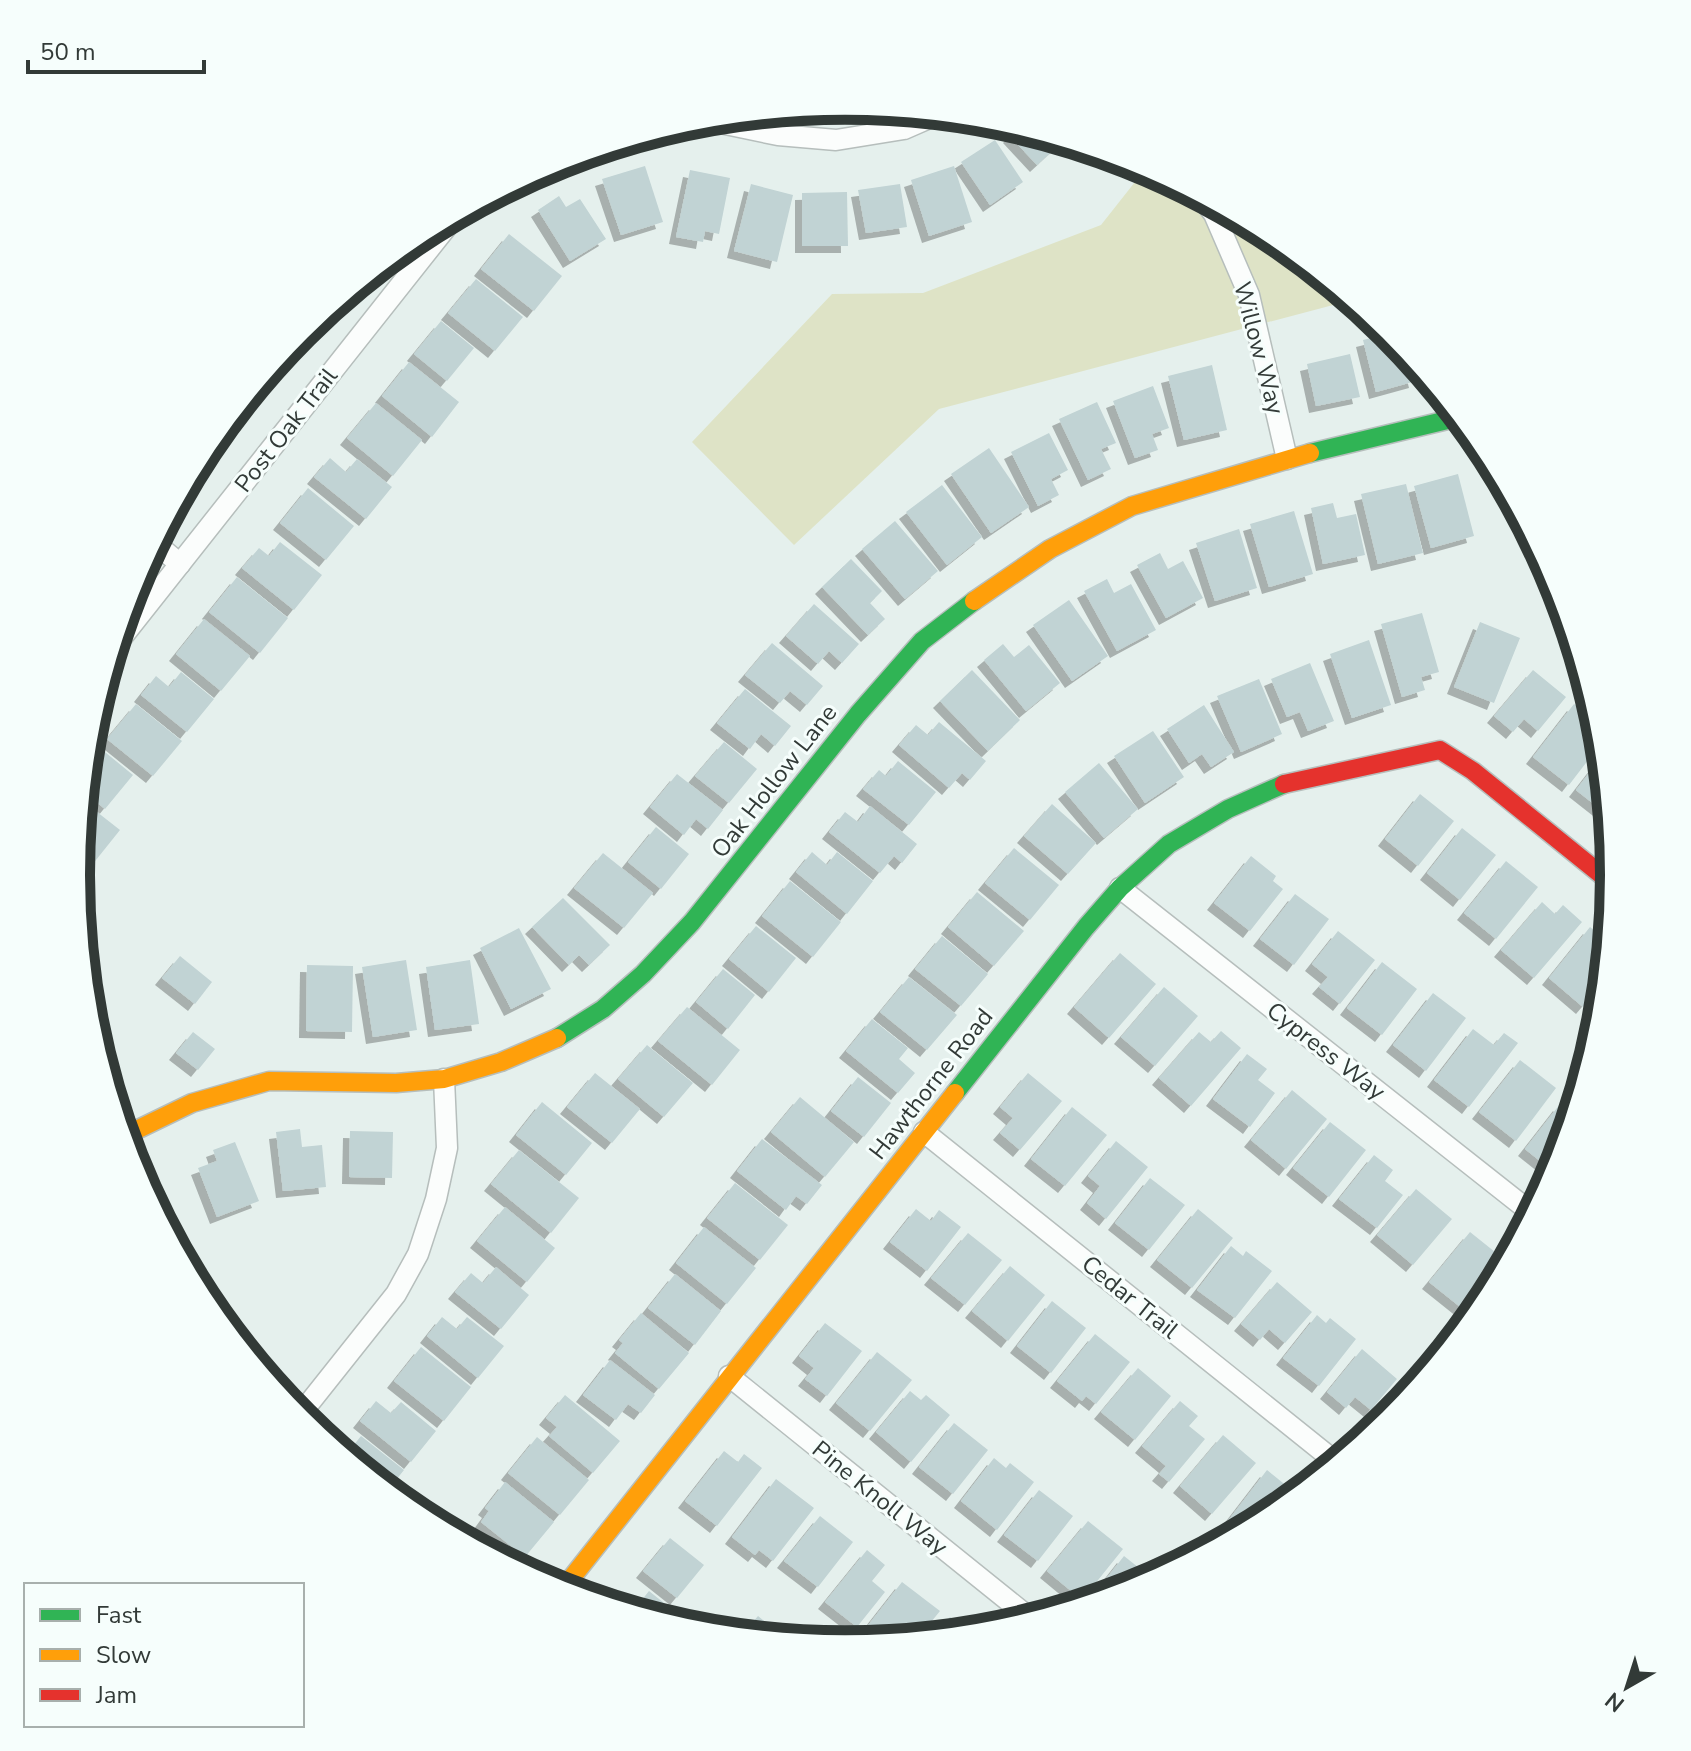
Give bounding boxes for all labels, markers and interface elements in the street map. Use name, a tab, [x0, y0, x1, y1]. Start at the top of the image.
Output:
scale bar	[28, 24, 204, 74]
text: 50 m	[40, 36, 96, 68]
street label: Willow Way	[1226, 278, 1292, 418]
street label: Post Oak Trail	[227, 361, 345, 499]
street label: Oak Hollow Lane	[704, 698, 844, 864]
street label: Cypress Way	[1260, 995, 1392, 1108]
street label: Hawthorne Road	[862, 1002, 1000, 1166]
street label: Cedar Trail	[1075, 1248, 1185, 1346]
street label: Pine Knoll Way	[806, 1433, 955, 1563]
legend	[24, 1583, 304, 1727]
text: Fast	[96, 1599, 142, 1631]
text: Slow	[96, 1639, 151, 1671]
north arrow	[1587, 1647, 1667, 1727]
text: Jam	[95, 1679, 137, 1711]
text: N	[1599, 1685, 1631, 1719]

